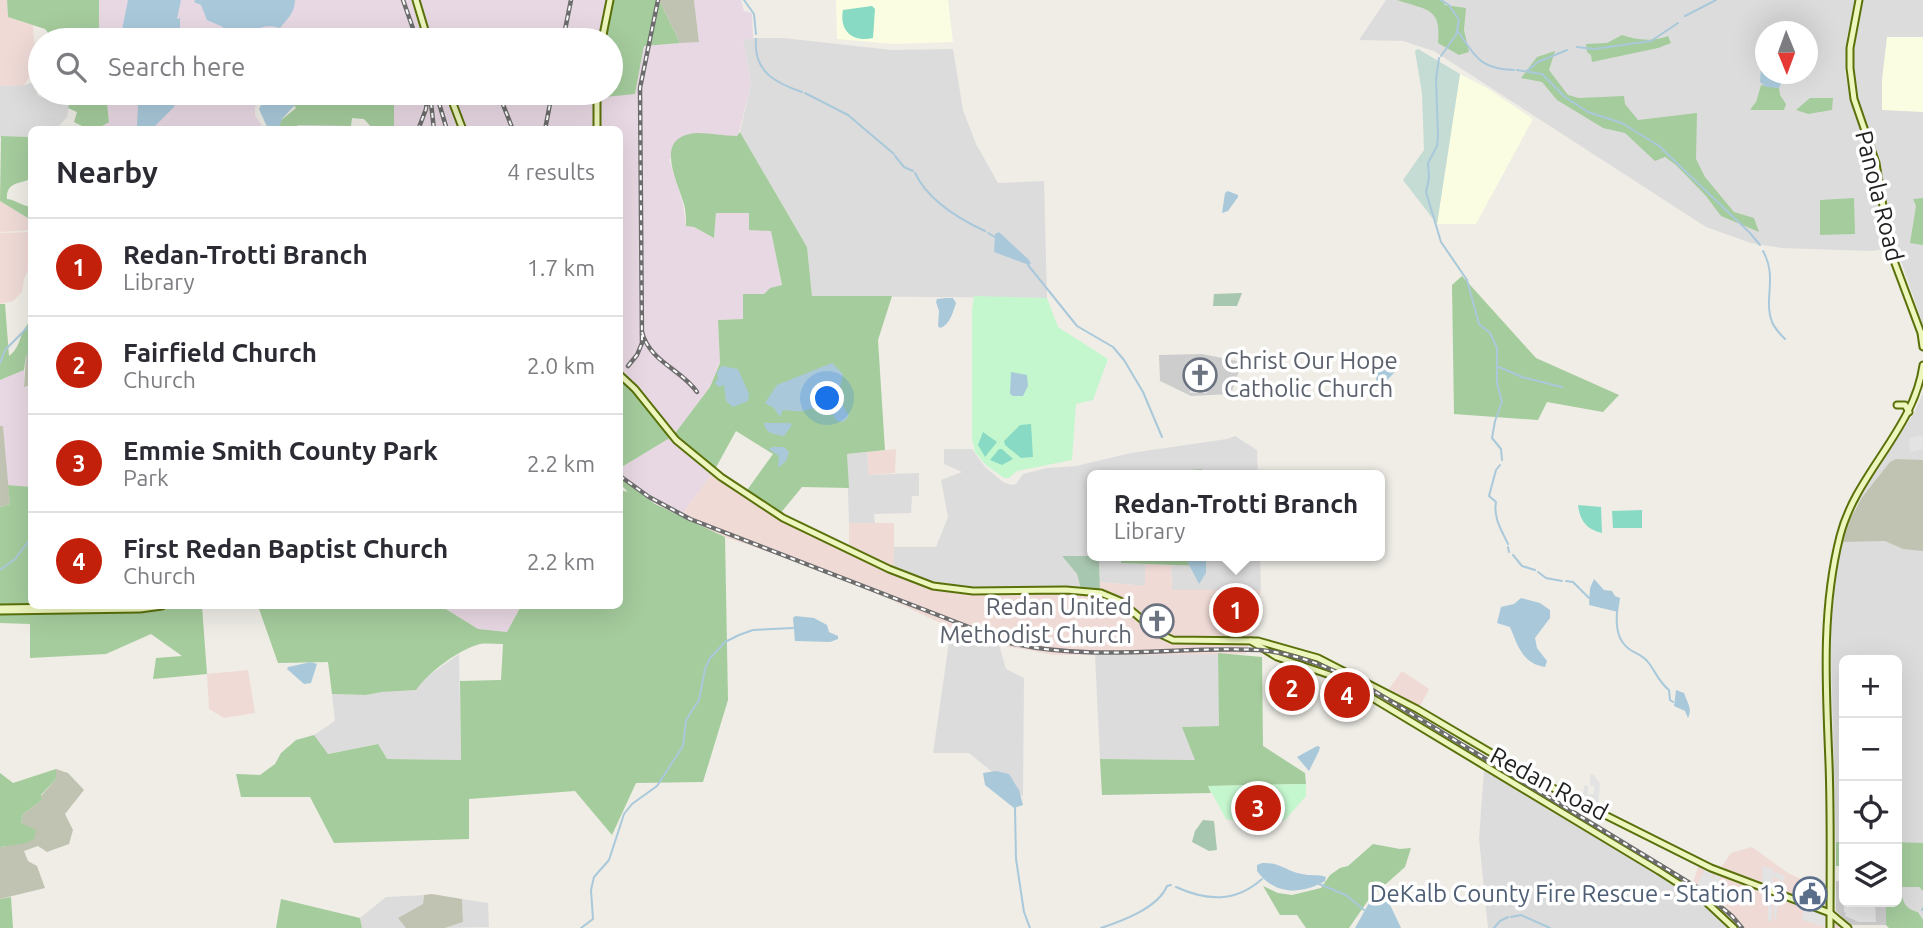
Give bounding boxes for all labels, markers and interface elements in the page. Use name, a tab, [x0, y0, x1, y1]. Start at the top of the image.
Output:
north arrow	[1755, 21, 1818, 84]
search box	[28, 28, 623, 105]
icon: search	[52, 48, 90, 86]
text: Search here	[108, 52, 245, 81]
street label: Panola Road	[1850, 128, 1909, 264]
text: Nearby	[56, 155, 158, 189]
text: 4 results	[507, 159, 595, 184]
text: Redan-Trotti Branch	[123, 240, 368, 269]
text: 1	[73, 255, 85, 280]
text: 1.7 km	[527, 255, 595, 280]
text: Library	[123, 269, 195, 294]
text: Fairfield Church	[123, 338, 317, 367]
place label: Christ Our Hope Catholic Church	[1224, 347, 1398, 402]
text: 2	[73, 353, 85, 378]
text: 2.0 km	[527, 353, 595, 378]
church icon: Christ Our Hope Catholic Church	[1181, 356, 1219, 394]
text: Church	[123, 367, 196, 392]
your location	[810, 381, 844, 415]
text: Emmie Smith County Park	[123, 436, 438, 465]
text: 3	[73, 451, 85, 476]
text: 2.2 km	[527, 451, 595, 476]
text: Park	[123, 465, 169, 490]
popup	[1087, 470, 1385, 561]
text: Redan-Trotti Branch	[1114, 489, 1358, 518]
text: Library	[1114, 518, 1185, 543]
text: First Redan Baptist Church	[123, 534, 448, 563]
text: 4	[73, 549, 85, 574]
text: 2.2 km	[527, 549, 595, 574]
text: Church	[123, 563, 196, 588]
pin: 1	[1213, 584, 1259, 636]
place label: Redan United Methodist Church	[939, 593, 1132, 648]
church icon: Redan United Methodist Church	[1138, 602, 1176, 640]
map controls	[1839, 655, 1902, 907]
button: +	[1839, 655, 1902, 718]
pin: 2	[1269, 662, 1315, 714]
pin: 4	[1324, 669, 1370, 721]
button: −	[1839, 718, 1902, 781]
street label: Redan Road	[1486, 741, 1613, 826]
button: locate	[1839, 781, 1902, 844]
pin: 3	[1235, 782, 1281, 834]
button: layers	[1839, 844, 1902, 907]
public building icon: DeKalb County Fire Rescue - Station 13	[1791, 875, 1829, 913]
place label: DeKalb County Fire Rescue - Station 13	[1370, 880, 1786, 907]

